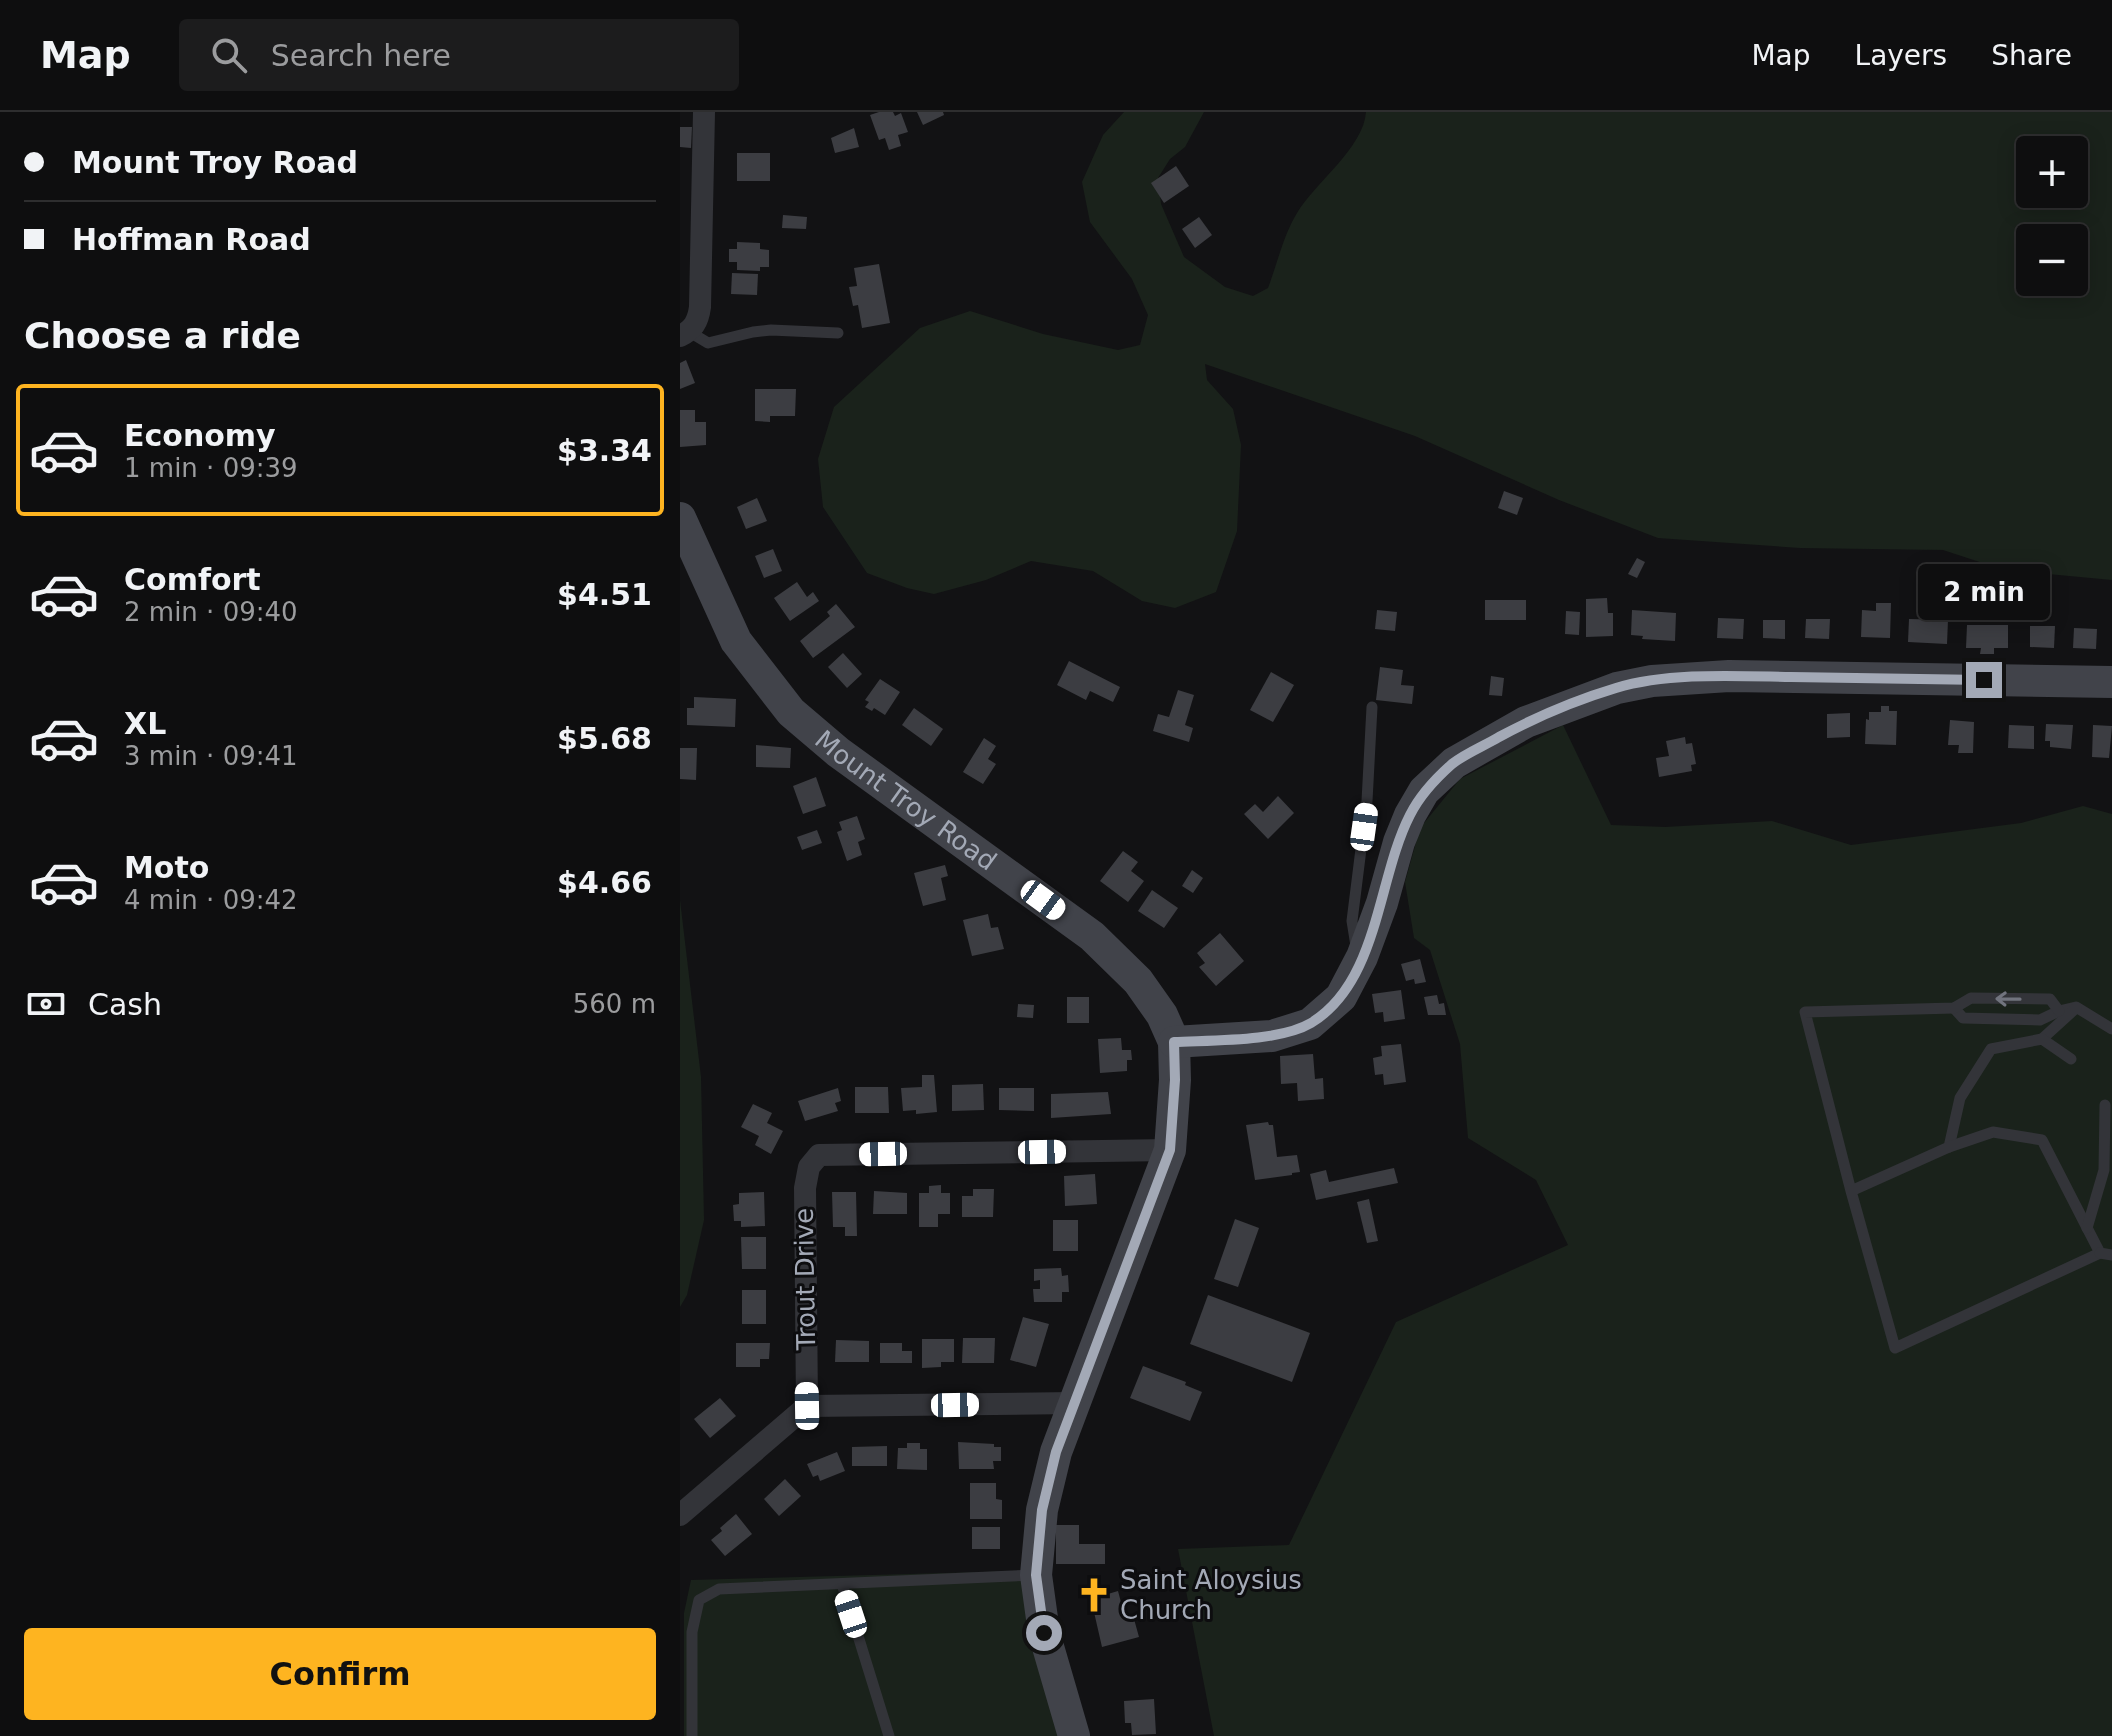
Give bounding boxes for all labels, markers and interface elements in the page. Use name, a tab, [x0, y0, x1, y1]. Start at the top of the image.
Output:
search box	[179, 19, 739, 91]
text: Map	[40, 33, 131, 77]
icon: search	[207, 33, 251, 77]
text: Search here	[271, 38, 451, 73]
text: Map	[1751, 39, 1811, 72]
text: Layers	[1855, 39, 1947, 72]
text: Share	[1991, 39, 2072, 72]
map controls	[2016, 136, 2088, 296]
button: +	[2016, 136, 2088, 208]
text: Mount Troy Road	[72, 145, 358, 180]
text: Hoffman Road	[72, 222, 311, 257]
button: −	[2016, 224, 2088, 296]
text: Choose a ride	[24, 315, 301, 356]
icon: car	[28, 414, 100, 486]
text: Economy	[124, 418, 276, 453]
text: $3.34	[557, 433, 652, 468]
text: 1 min · 09:39	[124, 453, 298, 483]
icon: car	[28, 558, 100, 630]
text: Comfort	[124, 562, 261, 597]
callout: 2 min	[1918, 564, 2050, 620]
text: $4.51	[557, 577, 652, 612]
text: 2 min	[1943, 577, 2025, 607]
text: 2 min · 09:40	[124, 597, 298, 627]
route end	[1966, 662, 2002, 698]
icon: car	[28, 702, 100, 774]
text: XL	[124, 706, 166, 741]
text: $5.68	[557, 721, 652, 756]
street label: Mount Troy Road	[809, 724, 1002, 877]
text: 3 min · 09:41	[124, 741, 298, 771]
car	[1349, 802, 1379, 852]
icon: car	[28, 846, 100, 918]
text: Moto	[124, 850, 209, 885]
text: $4.66	[557, 865, 652, 900]
car	[1017, 876, 1069, 924]
text: 4 min · 09:42	[124, 885, 298, 915]
icon: cash	[24, 982, 68, 1026]
text: Cash	[88, 987, 162, 1022]
text: 560 m	[573, 989, 656, 1019]
one-way arrow	[1995, 991, 2022, 1006]
car	[1018, 1140, 1066, 1164]
car	[859, 1142, 907, 1166]
street label: Trout Drive	[789, 1208, 821, 1351]
car	[795, 1382, 819, 1430]
car	[931, 1393, 979, 1417]
place label: Saint Aloysius Church	[1120, 1565, 1302, 1625]
church icon: Saint Aloysius Church	[1075, 1576, 1113, 1614]
car	[832, 1587, 870, 1641]
route start	[1026, 1615, 1062, 1651]
button: Confirm	[24, 1628, 656, 1720]

